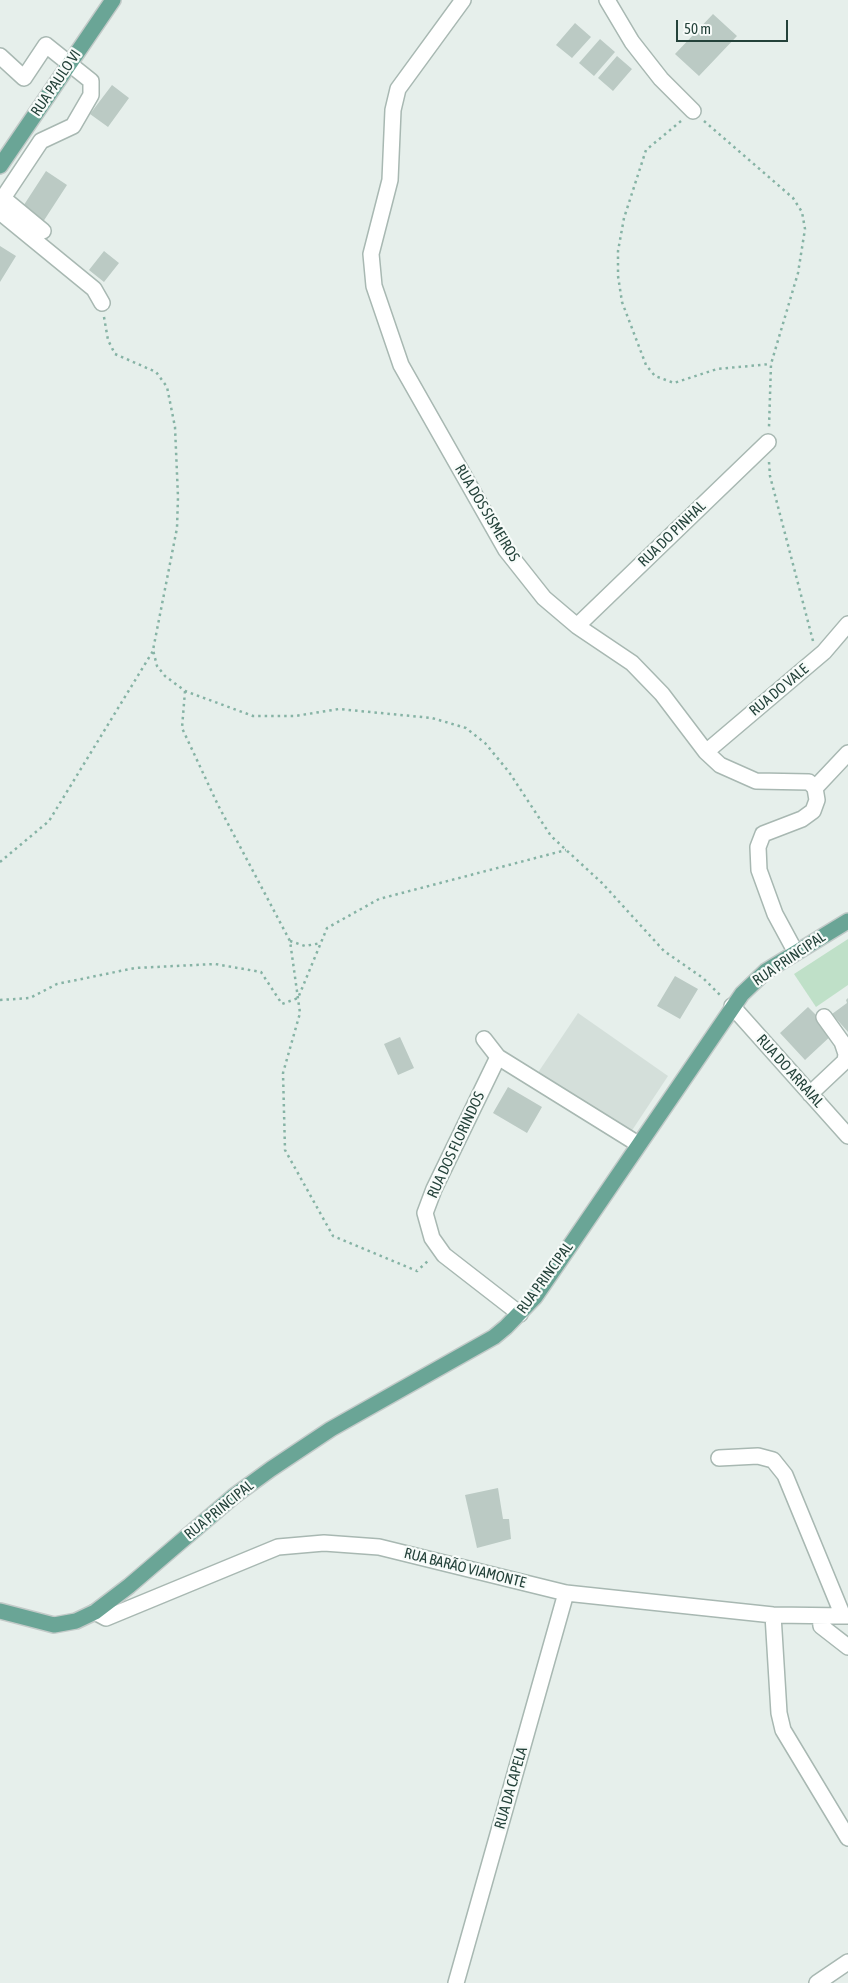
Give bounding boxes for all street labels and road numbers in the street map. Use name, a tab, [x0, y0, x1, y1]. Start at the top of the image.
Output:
street label: RUA PAULO VI	[27, 46, 85, 120]
street label: RUA DOS SISMEIROS	[451, 461, 523, 565]
street label: RUA DO PINHAL	[635, 497, 709, 571]
street label: RUA DO VALE	[746, 660, 812, 720]
street label: RUA PRINCIPAL	[749, 928, 829, 990]
street label: RUA DO ARRAIAL	[753, 1031, 827, 1111]
street label: RUA DOS FLORINDOS	[423, 1089, 489, 1201]
street label: RUA PRINCIPAL	[513, 1239, 577, 1317]
street label: RUA PRINCIPAL	[181, 1477, 257, 1543]
street label: RUA BARÃO VIAMONTE	[402, 1544, 528, 1592]
street label: RUA DA CAPELA	[491, 1745, 531, 1831]

